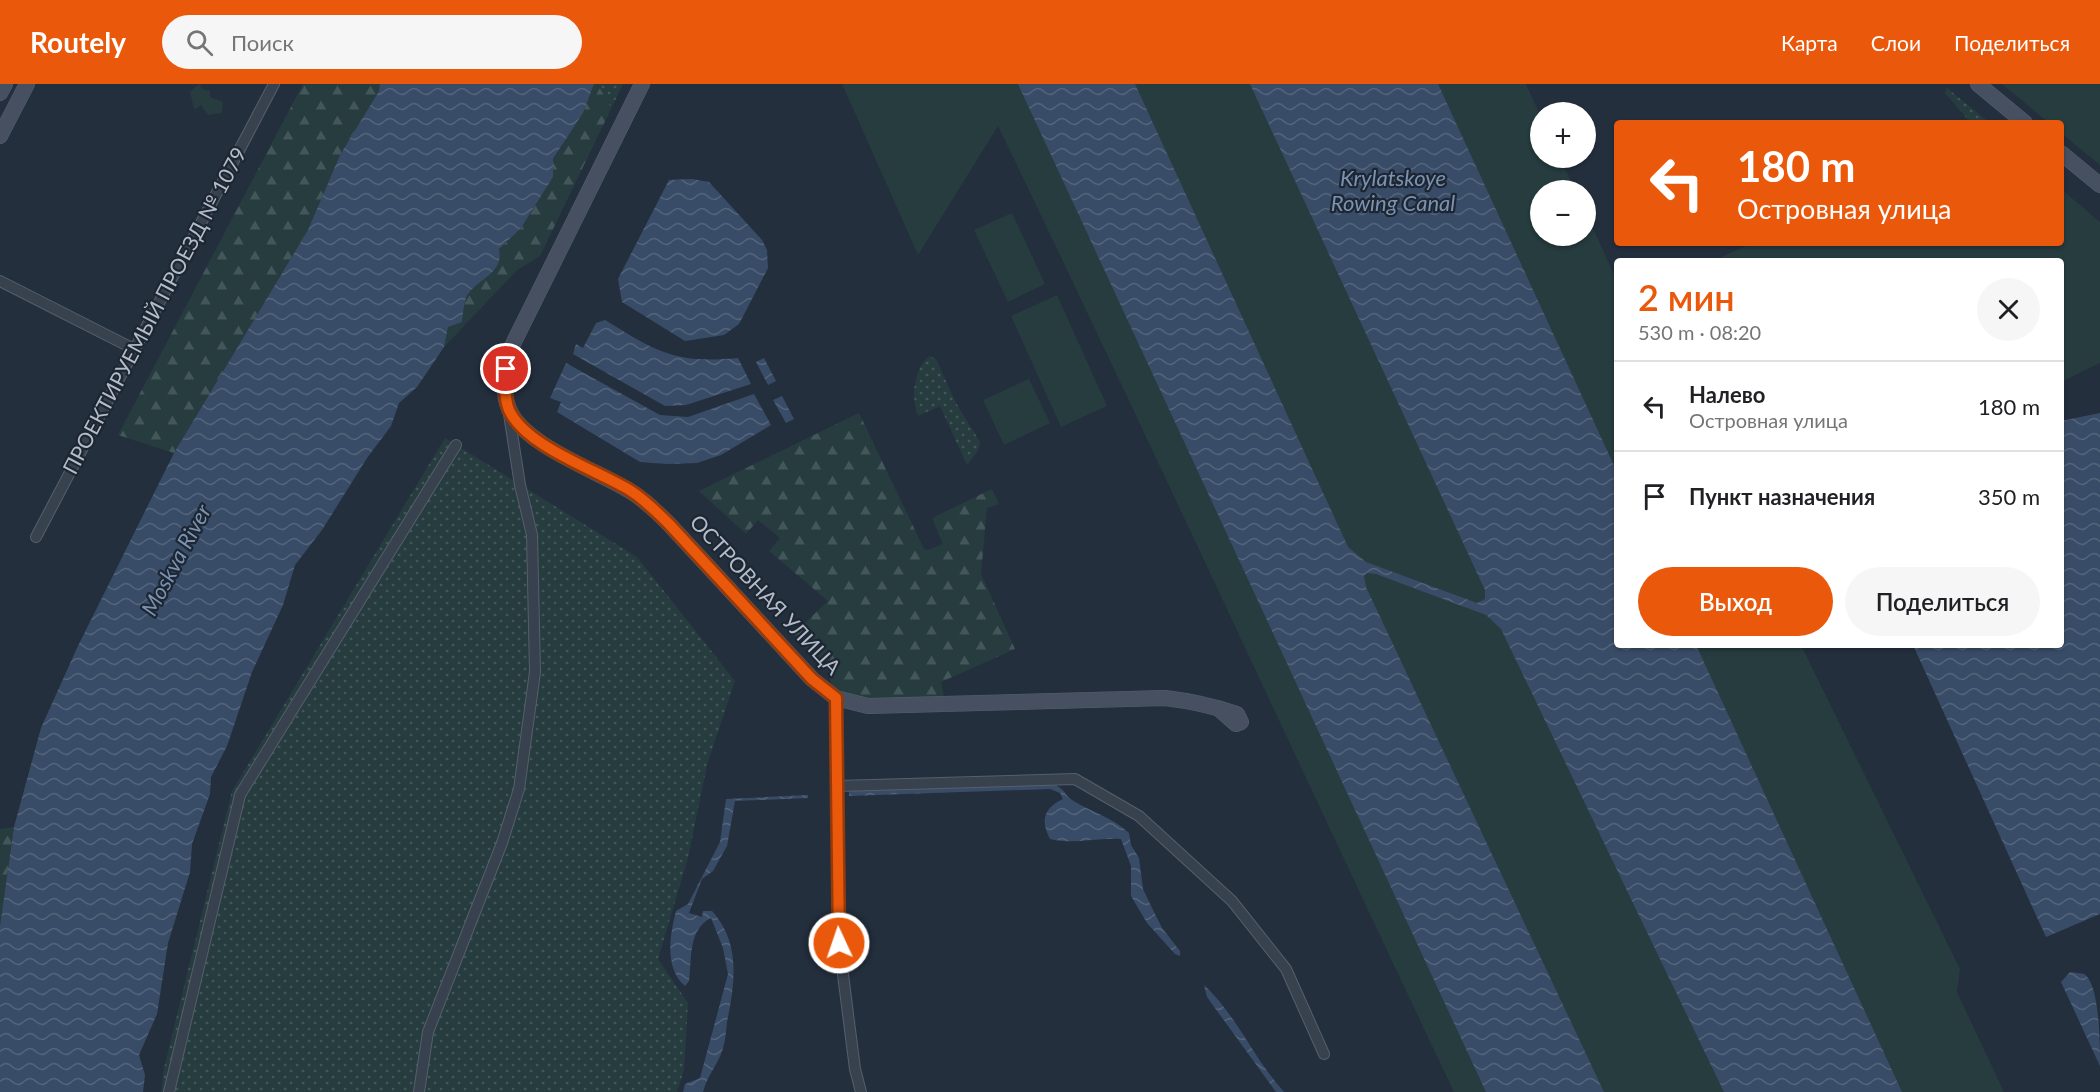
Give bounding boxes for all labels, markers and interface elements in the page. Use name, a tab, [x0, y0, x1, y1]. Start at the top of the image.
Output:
search box	[162, 15, 582, 69]
text: Routely	[30, 25, 126, 59]
icon: search	[183, 26, 216, 59]
text: Поиск	[231, 29, 294, 56]
text: Карта	[1781, 30, 1838, 55]
text: Слои	[1871, 30, 1921, 55]
text: Поделиться	[1954, 30, 2070, 55]
map controls	[1530, 102, 1596, 246]
button: +	[1530, 102, 1596, 168]
text: 180 m	[1737, 141, 1855, 191]
street label: ПРОЕКТИРУЕМЫЙ ПРОЕЗД № 1079	[57, 143, 251, 478]
icon: left	[1638, 144, 1716, 222]
water label: Krylatskoye Rowing Canal	[1331, 164, 1455, 216]
button: −	[1530, 180, 1596, 246]
text: Островная улица	[1737, 192, 1951, 225]
text: 2 мин	[1638, 275, 1735, 319]
button: close	[1977, 278, 2040, 341]
text: 530 m · 08:20	[1638, 320, 1761, 344]
pin	[480, 343, 531, 394]
icon: arrive	[489, 352, 522, 385]
text: Налево	[1689, 381, 1765, 408]
icon: left	[1638, 390, 1671, 423]
text: 180 m	[1978, 393, 2040, 420]
text: Островная улица	[1689, 408, 1848, 432]
icon: arrive	[1638, 480, 1671, 513]
text: Пункт назначения	[1689, 483, 1875, 510]
text: 350 m	[1978, 483, 2040, 510]
water label: Moskva River	[135, 499, 216, 620]
street label: ОСТРОВНАЯ УЛИЦА	[685, 509, 847, 680]
button: Выход	[1638, 567, 1833, 636]
button: Поделиться	[1845, 567, 2040, 636]
position arrow	[807, 911, 871, 975]

